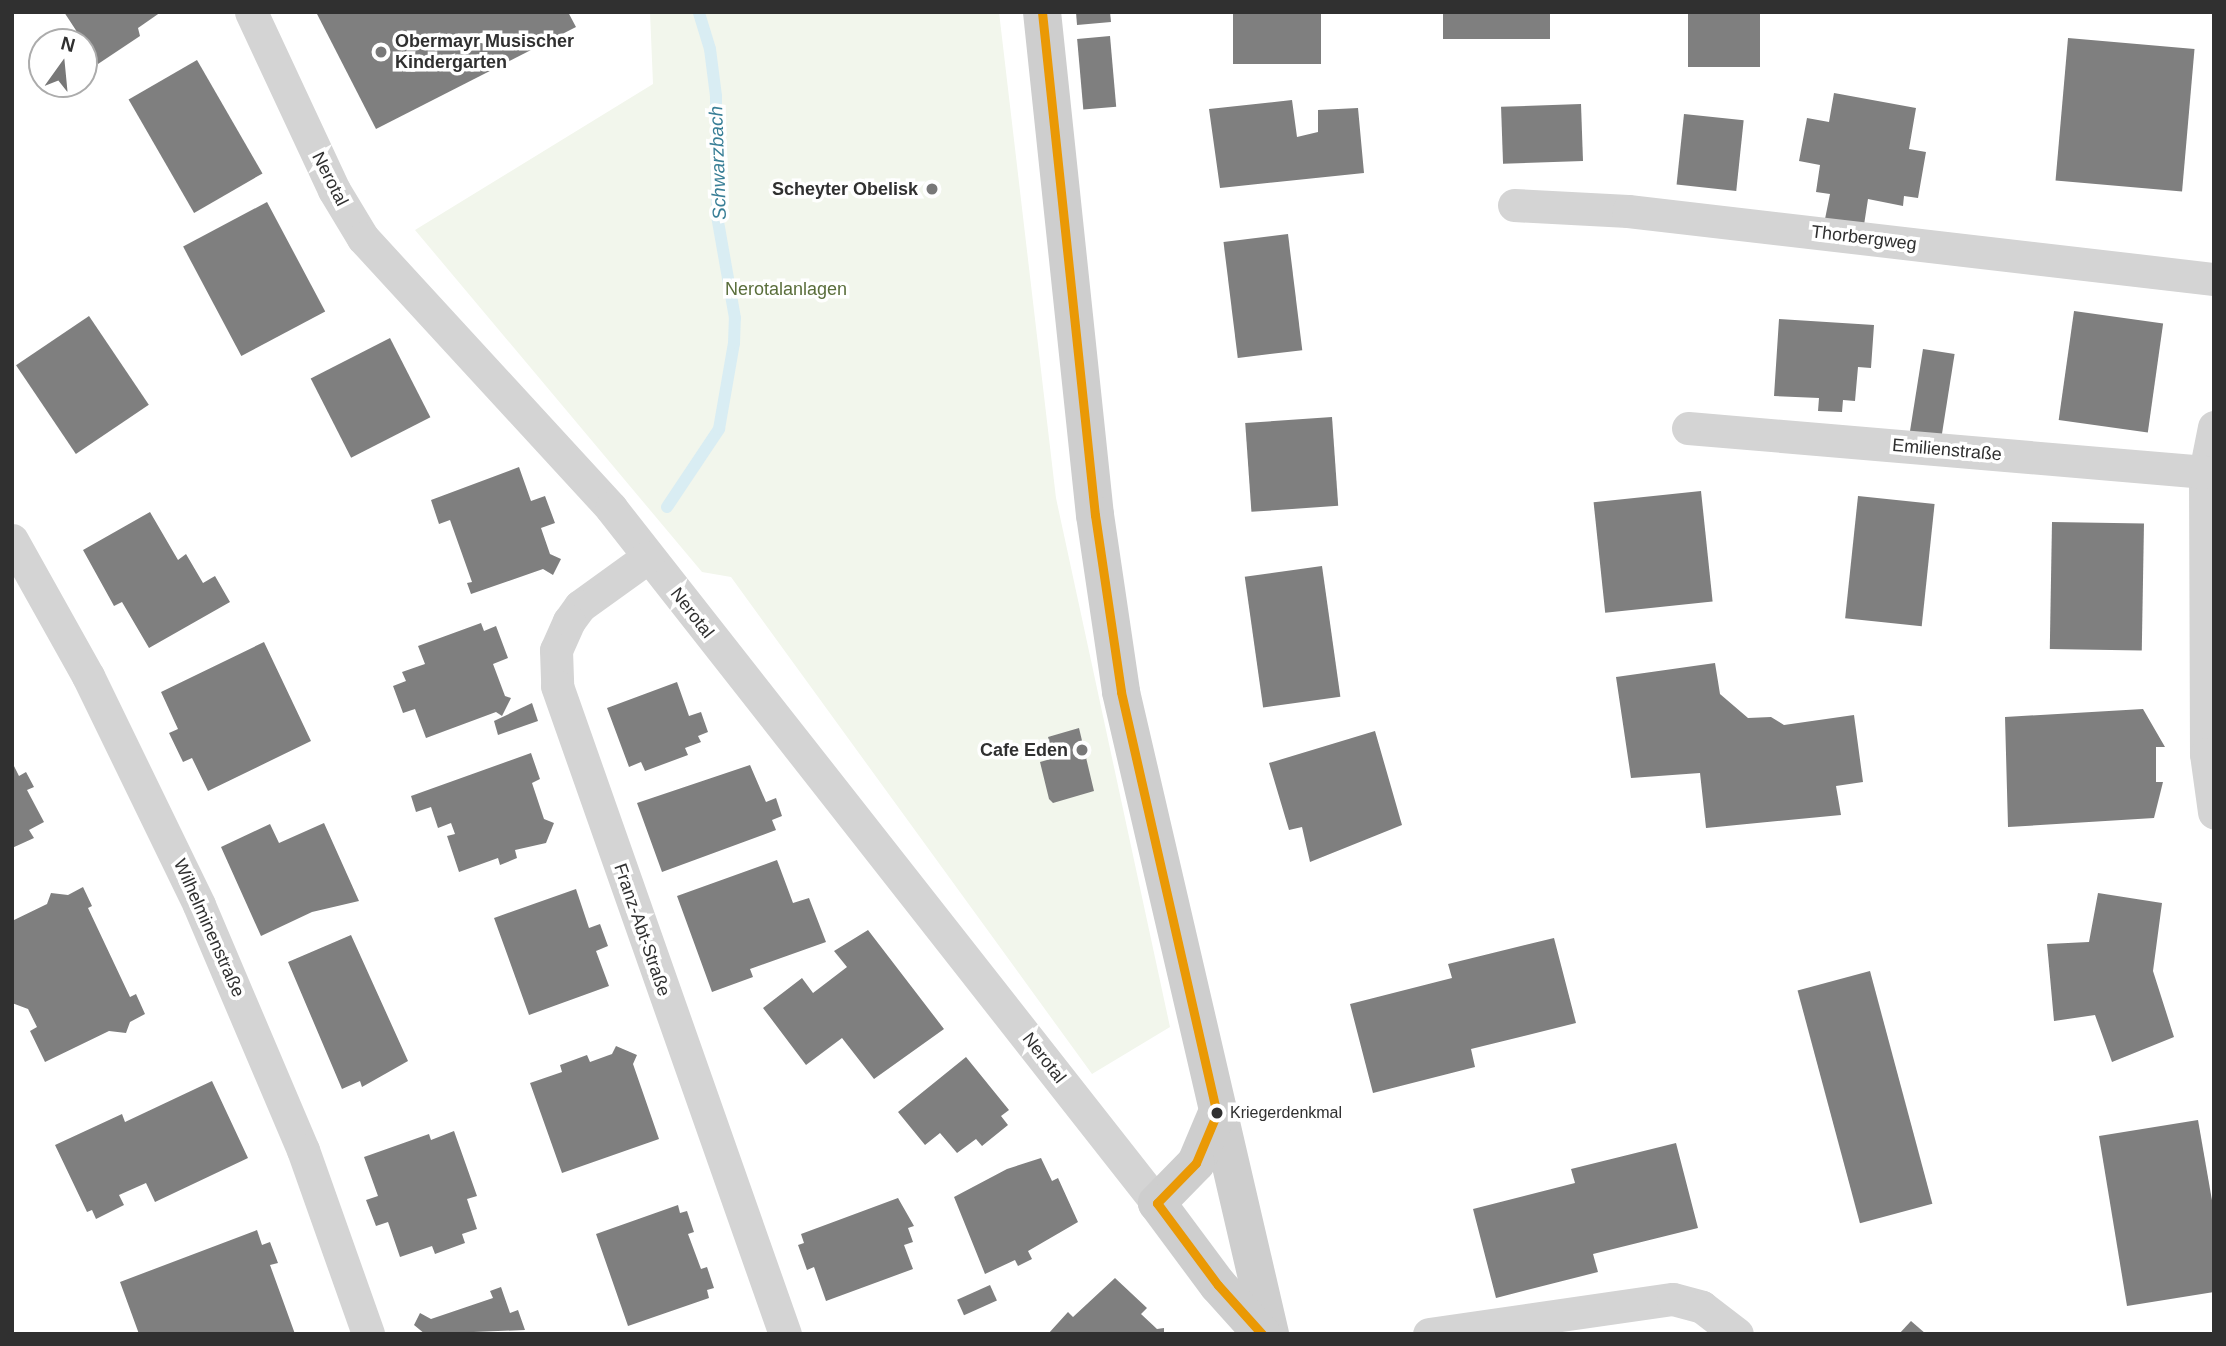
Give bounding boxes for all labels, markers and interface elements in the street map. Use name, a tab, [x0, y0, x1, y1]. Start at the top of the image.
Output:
north arrow	[28, 28, 98, 98]
place label: Obermayr Musischer Kindergarten	[395, 31, 574, 74]
text: N	[59, 32, 77, 56]
marker: Obermayr Musischer Kindergarten	[373, 44, 389, 60]
water label: Schwarzbach	[705, 106, 731, 220]
street label: Nerotal	[307, 148, 353, 210]
place label: Scheyter Obelisk	[772, 178, 918, 200]
marker: Scheyter Obelisk	[924, 181, 940, 197]
street label: Thorbergweg	[1810, 221, 1918, 255]
park label: Nerotalanlagen	[725, 278, 847, 300]
street label: Emilienstraße	[1891, 434, 2003, 466]
street label: Nerotal	[666, 583, 718, 643]
place label: Cafe Eden	[980, 739, 1068, 761]
marker: Cafe Eden	[1074, 742, 1090, 758]
street label: Wilhelminenstraße	[169, 856, 249, 1000]
street label: Franz-Abt-Straße	[609, 861, 675, 999]
street label: Nerotal	[1018, 1028, 1070, 1088]
place label: Kriegerdenkmal	[1230, 1103, 1342, 1123]
marker: Kriegerdenkmal	[1210, 1106, 1224, 1120]

